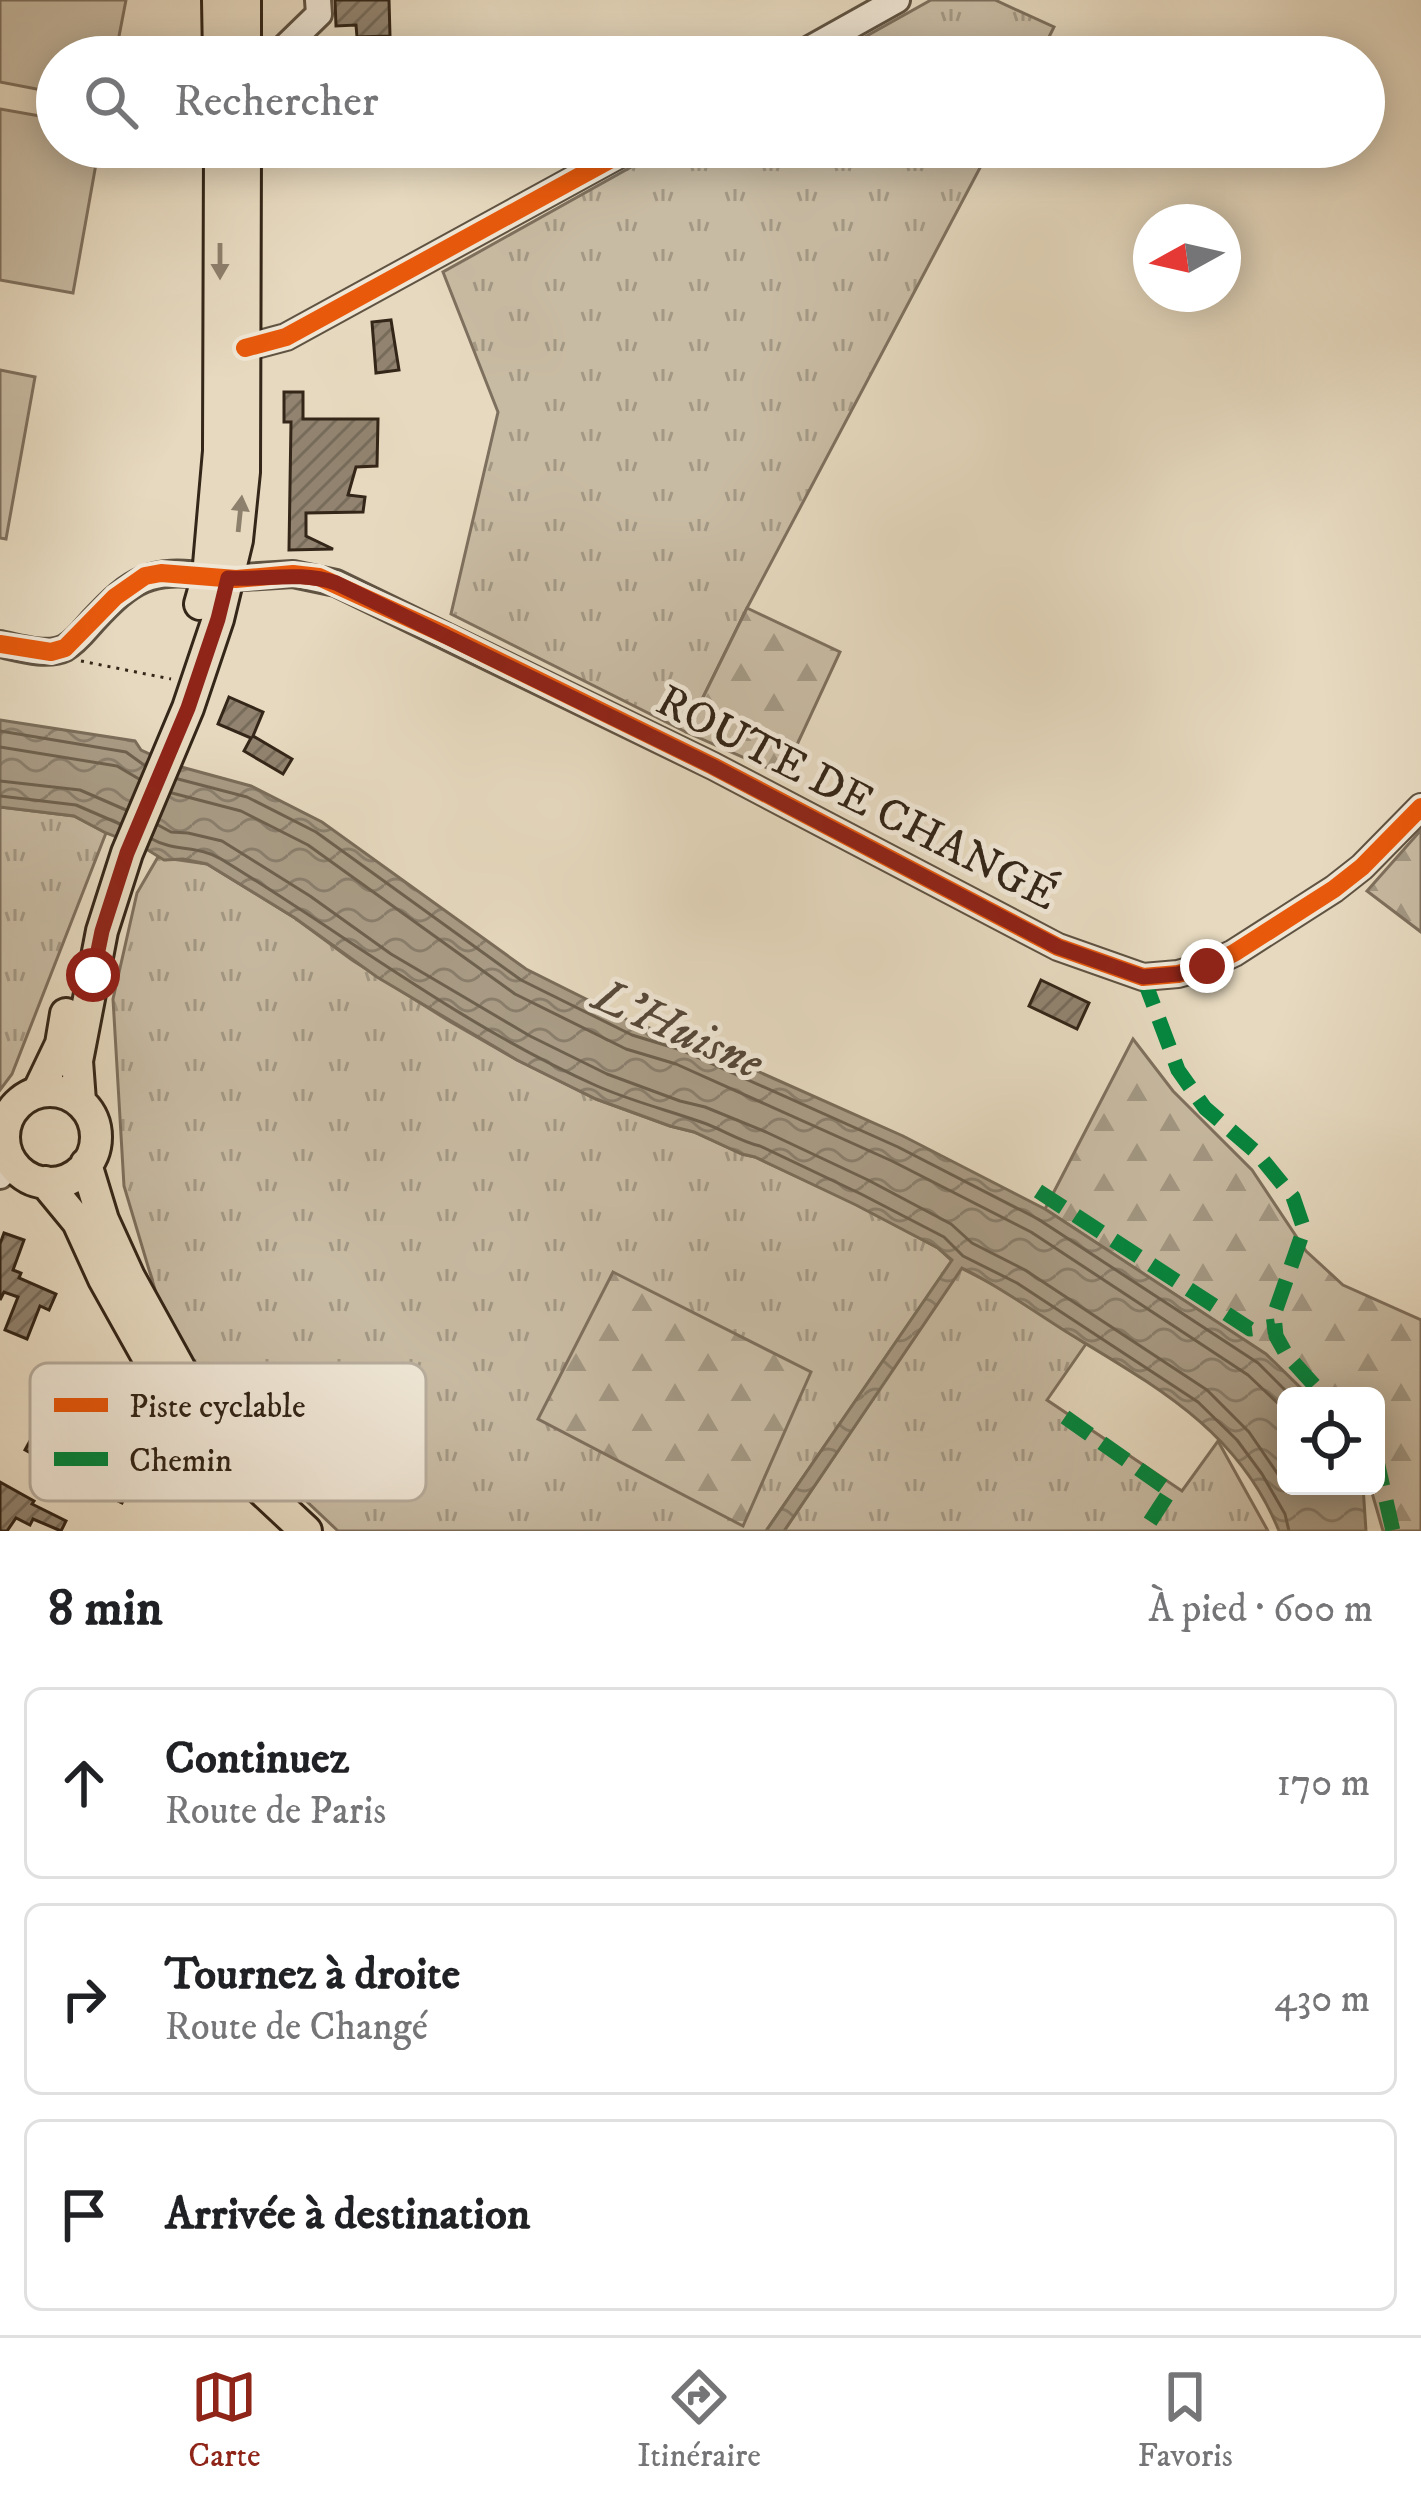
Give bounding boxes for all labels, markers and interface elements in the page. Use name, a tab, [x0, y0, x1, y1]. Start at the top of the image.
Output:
search box	[36, 36, 1385, 168]
icon: search	[78, 69, 144, 135]
text: Rechercher	[174, 74, 379, 130]
north arrow	[1133, 204, 1241, 312]
one-way arrow	[210, 243, 230, 281]
one-way arrow	[230, 495, 249, 532]
street label: ROUTE DE CHANGÉ	[647, 673, 1066, 924]
route end	[1180, 939, 1234, 993]
route start	[66, 948, 120, 1002]
water label: L'Huisne	[581, 965, 773, 1094]
legend	[30, 1363, 426, 1501]
text: Piste cyclable	[129, 1387, 306, 1428]
map controls	[1277, 1387, 1385, 1495]
button: locate	[1277, 1387, 1385, 1495]
text: Chemin	[129, 1441, 232, 1482]
text: 8 min	[48, 1577, 163, 1641]
text: À pied · 600 m	[1149, 1585, 1373, 1634]
text: Continuez	[165, 1731, 349, 1787]
icon: ahead	[51, 1750, 117, 1816]
text: 170 m	[1276, 1759, 1370, 1808]
text: Route de Paris	[165, 1787, 386, 1836]
text: Tournez à droite	[165, 1947, 460, 2003]
icon: right	[51, 1966, 117, 2032]
text: 430 m	[1274, 1975, 1370, 2024]
text: Route de Changé	[165, 2003, 428, 2052]
icon: arrive	[51, 2182, 117, 2248]
text: Arrivée à destination	[165, 2187, 530, 2243]
tab: Carte	[188, 2364, 261, 2477]
tab: Itinéraire	[637, 2364, 761, 2477]
tab: Favoris	[1137, 2364, 1233, 2477]

